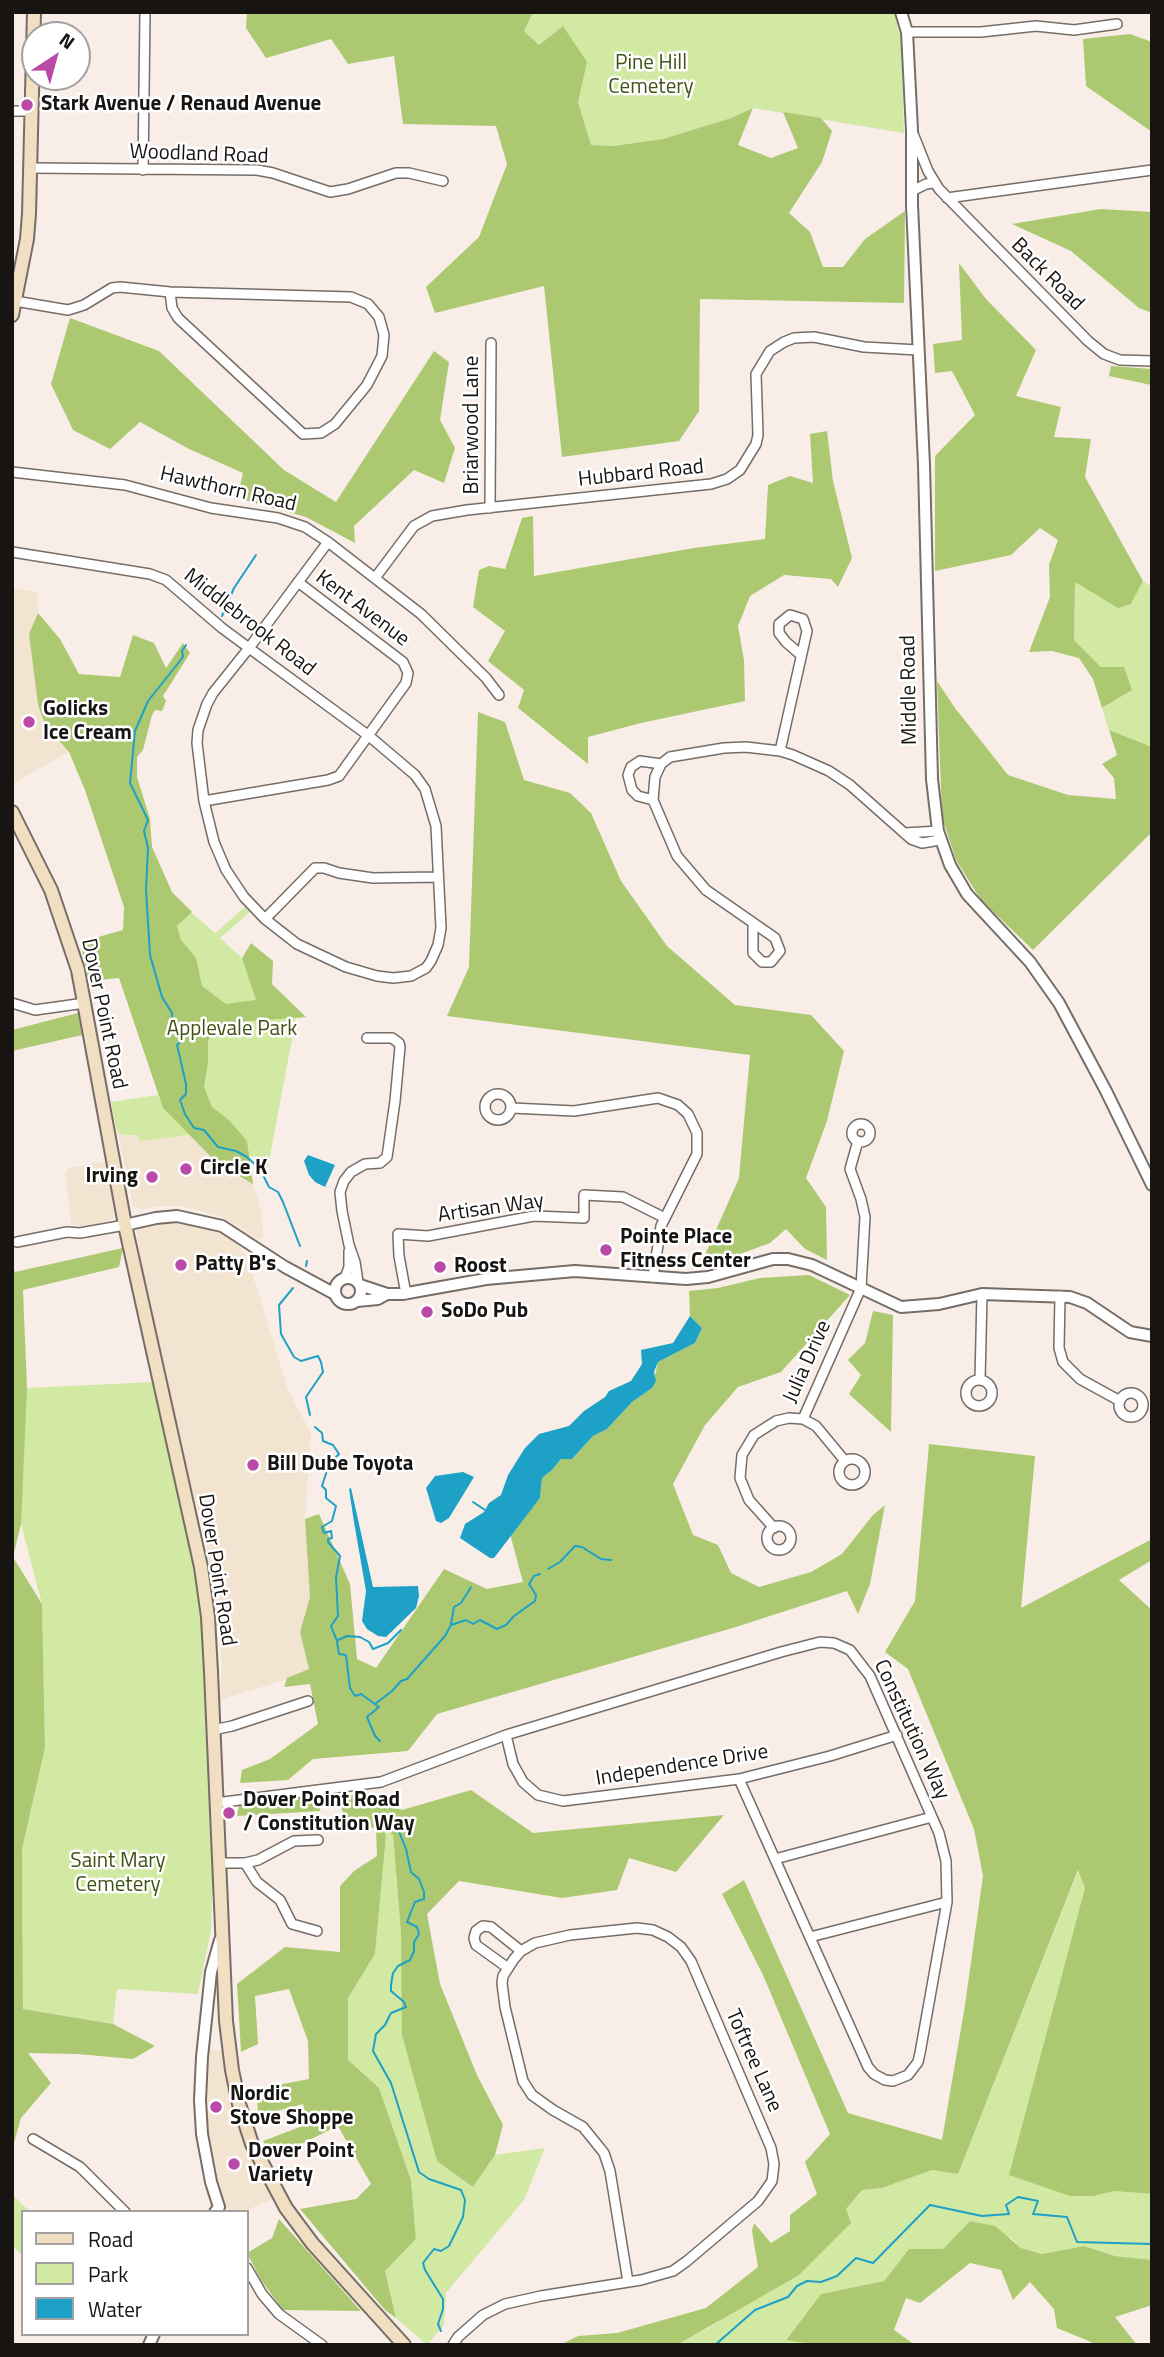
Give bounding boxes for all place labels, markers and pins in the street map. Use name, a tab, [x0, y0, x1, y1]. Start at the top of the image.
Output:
place label: Stark Avenue / Renaud Avenue	[41, 92, 321, 118]
marker: Stark Avenue / Renaud Avenue	[19, 97, 35, 113]
place label: Golicks Ice Cream	[43, 697, 132, 747]
marker: Golicks Ice Cream	[21, 714, 37, 730]
place label: Circle K	[200, 1156, 267, 1182]
marker: Circle K	[178, 1161, 194, 1177]
place label: Irving	[85, 1164, 138, 1190]
marker: Irving	[144, 1169, 160, 1185]
place label: Pointe Place Fitness Center	[620, 1225, 751, 1275]
marker: Pointe Place Fitness Center	[598, 1242, 614, 1258]
place label: Patty B's	[195, 1252, 276, 1278]
place label: Roost	[454, 1254, 507, 1280]
marker: Patty B's	[173, 1257, 189, 1273]
marker: Roost	[432, 1259, 448, 1275]
place label: SoDo Pub	[441, 1299, 528, 1325]
marker: SoDo Pub	[419, 1304, 435, 1320]
place label: Bill Dube Toyota	[267, 1452, 413, 1478]
marker: Bill Dube Toyota	[245, 1457, 261, 1473]
place label: Dover Point Road / Constitution Way	[243, 1788, 414, 1838]
marker: Dover Point Road / Constitution Way	[221, 1805, 237, 1821]
place label: Nordic Stove Shoppe	[230, 2082, 353, 2132]
marker: Nordic Stove Shoppe	[208, 2099, 224, 2115]
place label: Dover Point Variety	[248, 2139, 354, 2189]
marker: Dover Point Variety	[226, 2156, 242, 2172]

